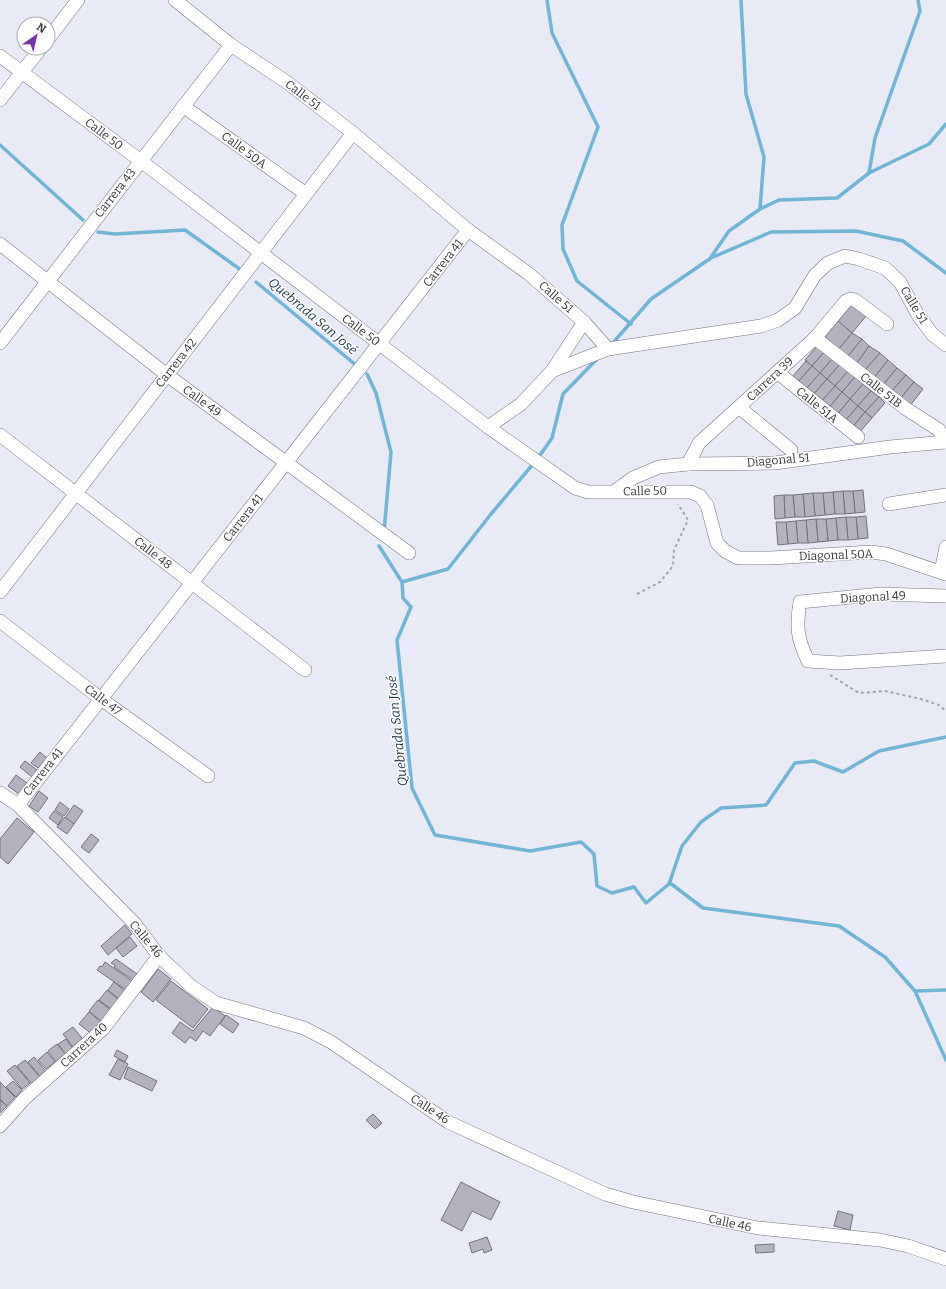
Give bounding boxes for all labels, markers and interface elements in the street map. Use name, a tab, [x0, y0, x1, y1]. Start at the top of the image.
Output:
north arrow	[16, 16, 56, 56]
text: N	[34, 20, 49, 36]
street label: Calle 51	[282, 77, 324, 113]
street label: Calle 50	[82, 115, 126, 153]
street label: Calle 50A	[219, 129, 270, 171]
street label: Carrera 43	[91, 166, 139, 220]
street label: Carrera 41	[420, 236, 466, 290]
water label: Quebrada San José	[266, 275, 361, 358]
street label: Calle 51	[536, 278, 576, 316]
street label: Calle 51	[897, 284, 931, 326]
street label: Calle 50	[339, 311, 383, 349]
street label: Carrera 42	[153, 336, 199, 390]
street label: Carrera 39	[744, 354, 796, 404]
street label: Calle 51B	[857, 369, 905, 411]
street label: Calle 49	[180, 382, 224, 420]
street label: Calle 51A	[793, 384, 841, 426]
street label: Diagonal 51	[746, 450, 810, 470]
street label: Calle 50	[623, 484, 667, 498]
street label: Carrera 41	[220, 491, 266, 545]
street label: Calle 48	[131, 534, 175, 572]
street label: Diagonal 50A	[799, 547, 874, 563]
street label: Diagonal 49	[840, 588, 906, 606]
water label: Quebrada San José	[384, 675, 410, 787]
street label: Calle 47	[82, 682, 124, 718]
street label: Carrera 41	[20, 745, 66, 799]
street label: Calle 46	[127, 918, 165, 960]
street label: Carrera 40	[58, 1020, 110, 1070]
street label: Calle 46	[408, 1091, 452, 1127]
street label: Calle 46	[707, 1212, 753, 1234]

